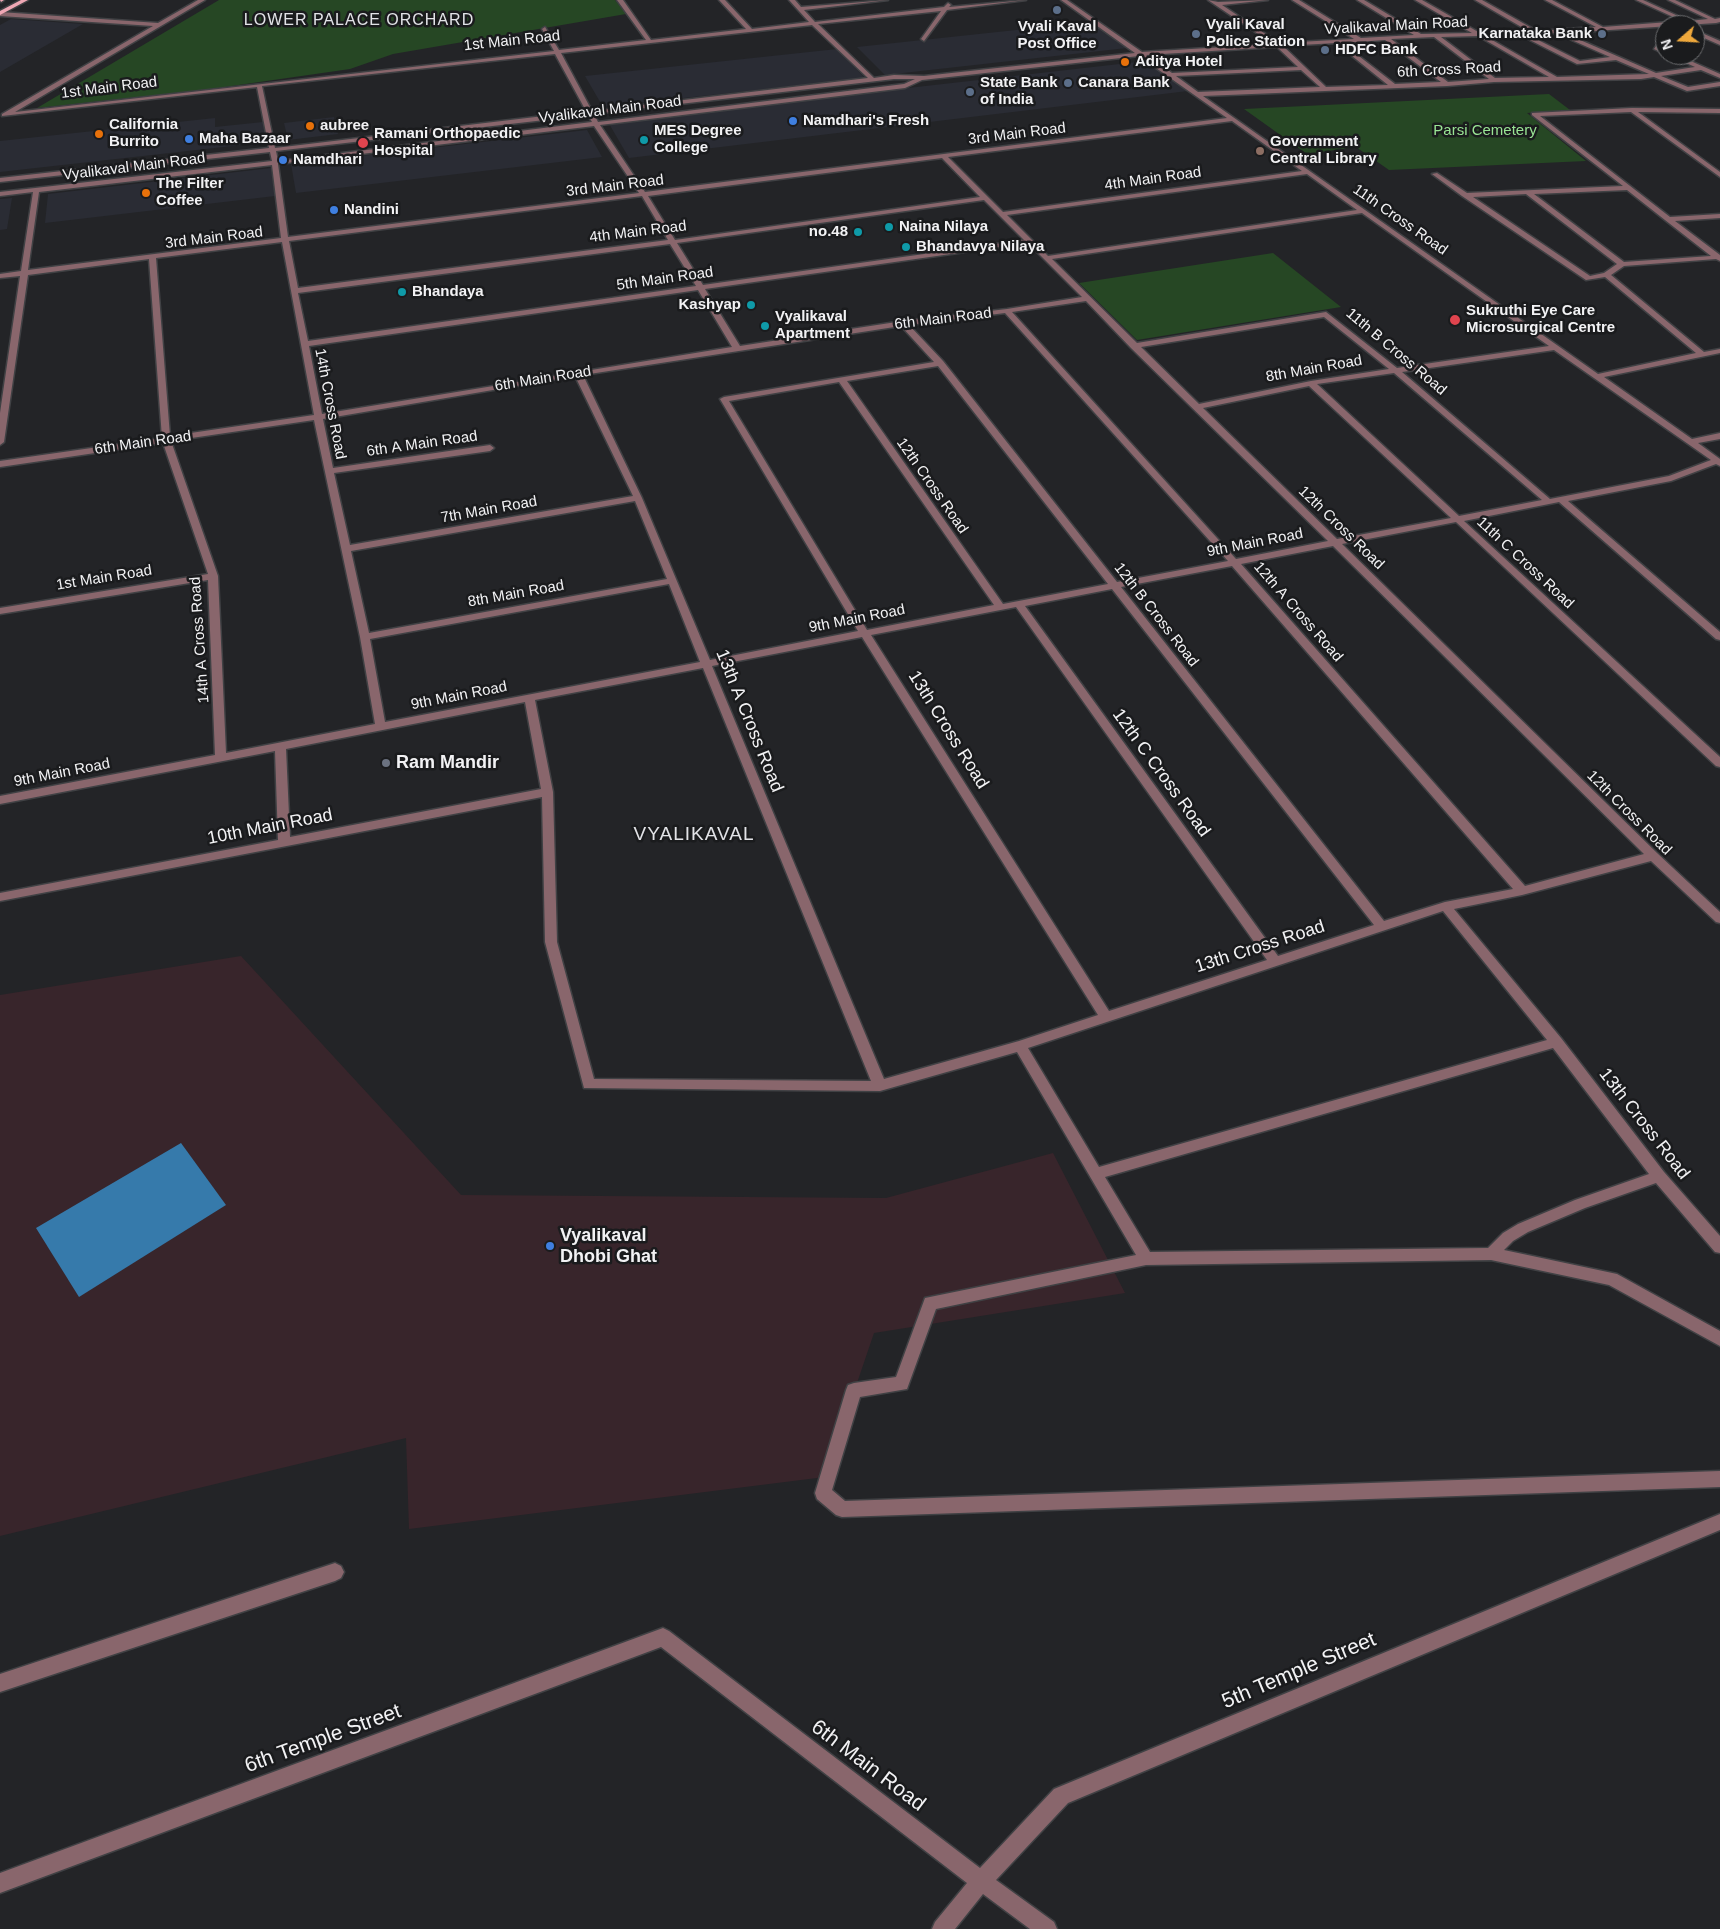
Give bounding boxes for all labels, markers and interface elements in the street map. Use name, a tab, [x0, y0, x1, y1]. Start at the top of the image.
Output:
marker: Vyali Kaval Post Office	[1051, 4, 1063, 16]
district label: LOWER PALACE ORCHARD	[241, 11, 477, 31]
street label: Vyalikaval Main Road	[1324, 13, 1468, 39]
north arrow	[1655, 15, 1705, 65]
place label: Vyali Kaval Police Station	[1206, 16, 1305, 51]
place label: Vyali Kaval Post Office	[1017, 18, 1097, 53]
place label: Karnataka Bank	[1479, 25, 1592, 43]
street label: 1st Main Road	[463, 27, 561, 55]
marker: Vyali Kaval Police Station	[1190, 28, 1202, 40]
marker: Karnataka Bank	[1596, 28, 1608, 40]
text: N	[1658, 37, 1676, 52]
place label: HDFC Bank	[1335, 41, 1418, 59]
marker: HDFC Bank	[1319, 44, 1331, 56]
place label: Aditya Hotel	[1135, 53, 1223, 71]
marker: Aditya Hotel	[1119, 56, 1131, 68]
street label: 6th Cross Road	[1396, 58, 1502, 82]
street label: 1st Main Road	[60, 73, 158, 103]
place label: State Bank of India	[980, 74, 1058, 109]
place label: Canara Bank	[1078, 74, 1170, 92]
marker: Canara Bank	[1062, 77, 1074, 89]
marker: State Bank of India	[964, 86, 976, 98]
street label: Vyalikaval Main Road	[538, 92, 682, 128]
place label: Namdhari's Fresh	[803, 112, 929, 130]
marker: Namdhari's Fresh	[787, 115, 799, 127]
place label: California Burrito	[109, 116, 178, 151]
place label: aubree	[320, 117, 369, 135]
street label: 3rd Main Road	[967, 119, 1067, 149]
marker: aubree	[304, 120, 316, 132]
place label: MES Degree College	[654, 122, 742, 157]
park label: Parsi Cemetery	[1433, 122, 1537, 140]
place label: Ramani Orthopaedic Hospital	[374, 125, 521, 160]
marker: California Burrito	[93, 128, 105, 140]
place label: Maha Bazaar	[199, 130, 291, 148]
marker: Maha Bazaar	[183, 133, 195, 145]
place label: Government Central Library	[1270, 133, 1377, 168]
marker: MES Degree College	[638, 134, 650, 146]
marker: Ramani Orthopaedic Hospital	[356, 136, 370, 150]
marker: Government Central Library	[1254, 145, 1266, 157]
street label: Vyalikaval Main Road	[62, 149, 206, 185]
place label: Namdhari	[293, 151, 362, 169]
marker: Namdhari	[277, 154, 289, 166]
street label: 4th Main Road	[1103, 163, 1203, 195]
street label: 3rd Main Road	[565, 171, 665, 201]
place label: The Filter Coffee	[156, 175, 224, 210]
street label: 11th Cross Road	[1349, 181, 1451, 259]
marker: The Filter Coffee	[140, 187, 152, 199]
place label: Nandini	[344, 201, 399, 219]
marker: Nandini	[328, 204, 340, 216]
street label: 4th Main Road	[588, 217, 688, 247]
place label: Naina Nilaya	[899, 218, 988, 236]
marker: Naina Nilaya	[883, 221, 895, 233]
street label: 3rd Main Road	[164, 223, 264, 253]
place label: no.48	[809, 223, 848, 241]
marker: no.48	[852, 226, 864, 238]
place label: Bhandavya Nilaya	[916, 238, 1044, 256]
marker: Bhandavya Nilaya	[900, 241, 912, 253]
street label: 5th Main Road	[615, 263, 715, 295]
place label: Bhandaya	[412, 283, 484, 301]
marker: Bhandaya	[396, 286, 408, 298]
place label: Kashyap	[678, 296, 741, 314]
marker: Kashyap	[745, 299, 757, 311]
place label: Sukruthi Eye Care Microsurgical Centre	[1466, 302, 1615, 337]
street label: 6th Main Road	[893, 304, 993, 334]
street label: 11th B Cross Road	[1342, 305, 1450, 399]
place label: Vyalikaval Apartment	[775, 308, 850, 343]
marker: Sukruthi Eye Care Microsurgical Centre	[1448, 313, 1462, 327]
marker: Vyalikaval Apartment	[759, 320, 771, 332]
street label: 14th Cross Road	[310, 347, 350, 461]
street label: 8th Main Road	[1264, 352, 1364, 386]
street label: 6th Main Road	[493, 362, 593, 396]
street label: 6th Main Road	[93, 427, 193, 459]
street label: 6th A Main Road	[365, 427, 479, 461]
street label: 12th Cross Road	[892, 435, 972, 537]
street label: 12th Cross Road	[1294, 482, 1388, 574]
street label: 7th Main Road	[439, 493, 539, 527]
street label: 11th C Cross Road	[1473, 513, 1577, 613]
street label: 9th Main Road	[1205, 525, 1305, 561]
street label: 12th A Cross Road	[1250, 558, 1346, 666]
street label: 12th B Cross Road	[1110, 560, 1202, 670]
street label: 1st Main Road	[55, 562, 153, 594]
street label: 14th A Cross Road	[187, 576, 213, 704]
street label: 8th Main Road	[466, 577, 566, 611]
street label: 9th Main Road	[807, 601, 907, 637]
street label: 13th A Cross Road	[711, 646, 787, 796]
street label: 13th Cross Road	[903, 667, 993, 793]
street label: 9th Main Road	[409, 678, 509, 714]
street label: 12th C Cross Road	[1107, 705, 1215, 841]
place label: Ram Mandir	[396, 752, 499, 774]
street label: 9th Main Road	[12, 755, 112, 791]
marker: Ram Mandir	[380, 757, 392, 769]
street label: 12th Cross Road	[1583, 767, 1675, 859]
street label: 10th Main Road	[206, 804, 334, 850]
district label: VYALIKAVAL	[632, 824, 756, 846]
street label: 13th Cross Road	[1192, 916, 1328, 978]
street label: 13th Cross Road	[1594, 1064, 1694, 1184]
place label: Vyalikaval Dhobi Ghat	[560, 1225, 657, 1268]
marker: Vyalikaval Dhobi Ghat	[544, 1240, 556, 1252]
street label: 5th Temple Street	[1218, 1627, 1380, 1715]
street label: 6th Temple Street	[241, 1699, 405, 1779]
street label: 6th Main Road	[806, 1715, 930, 1817]

